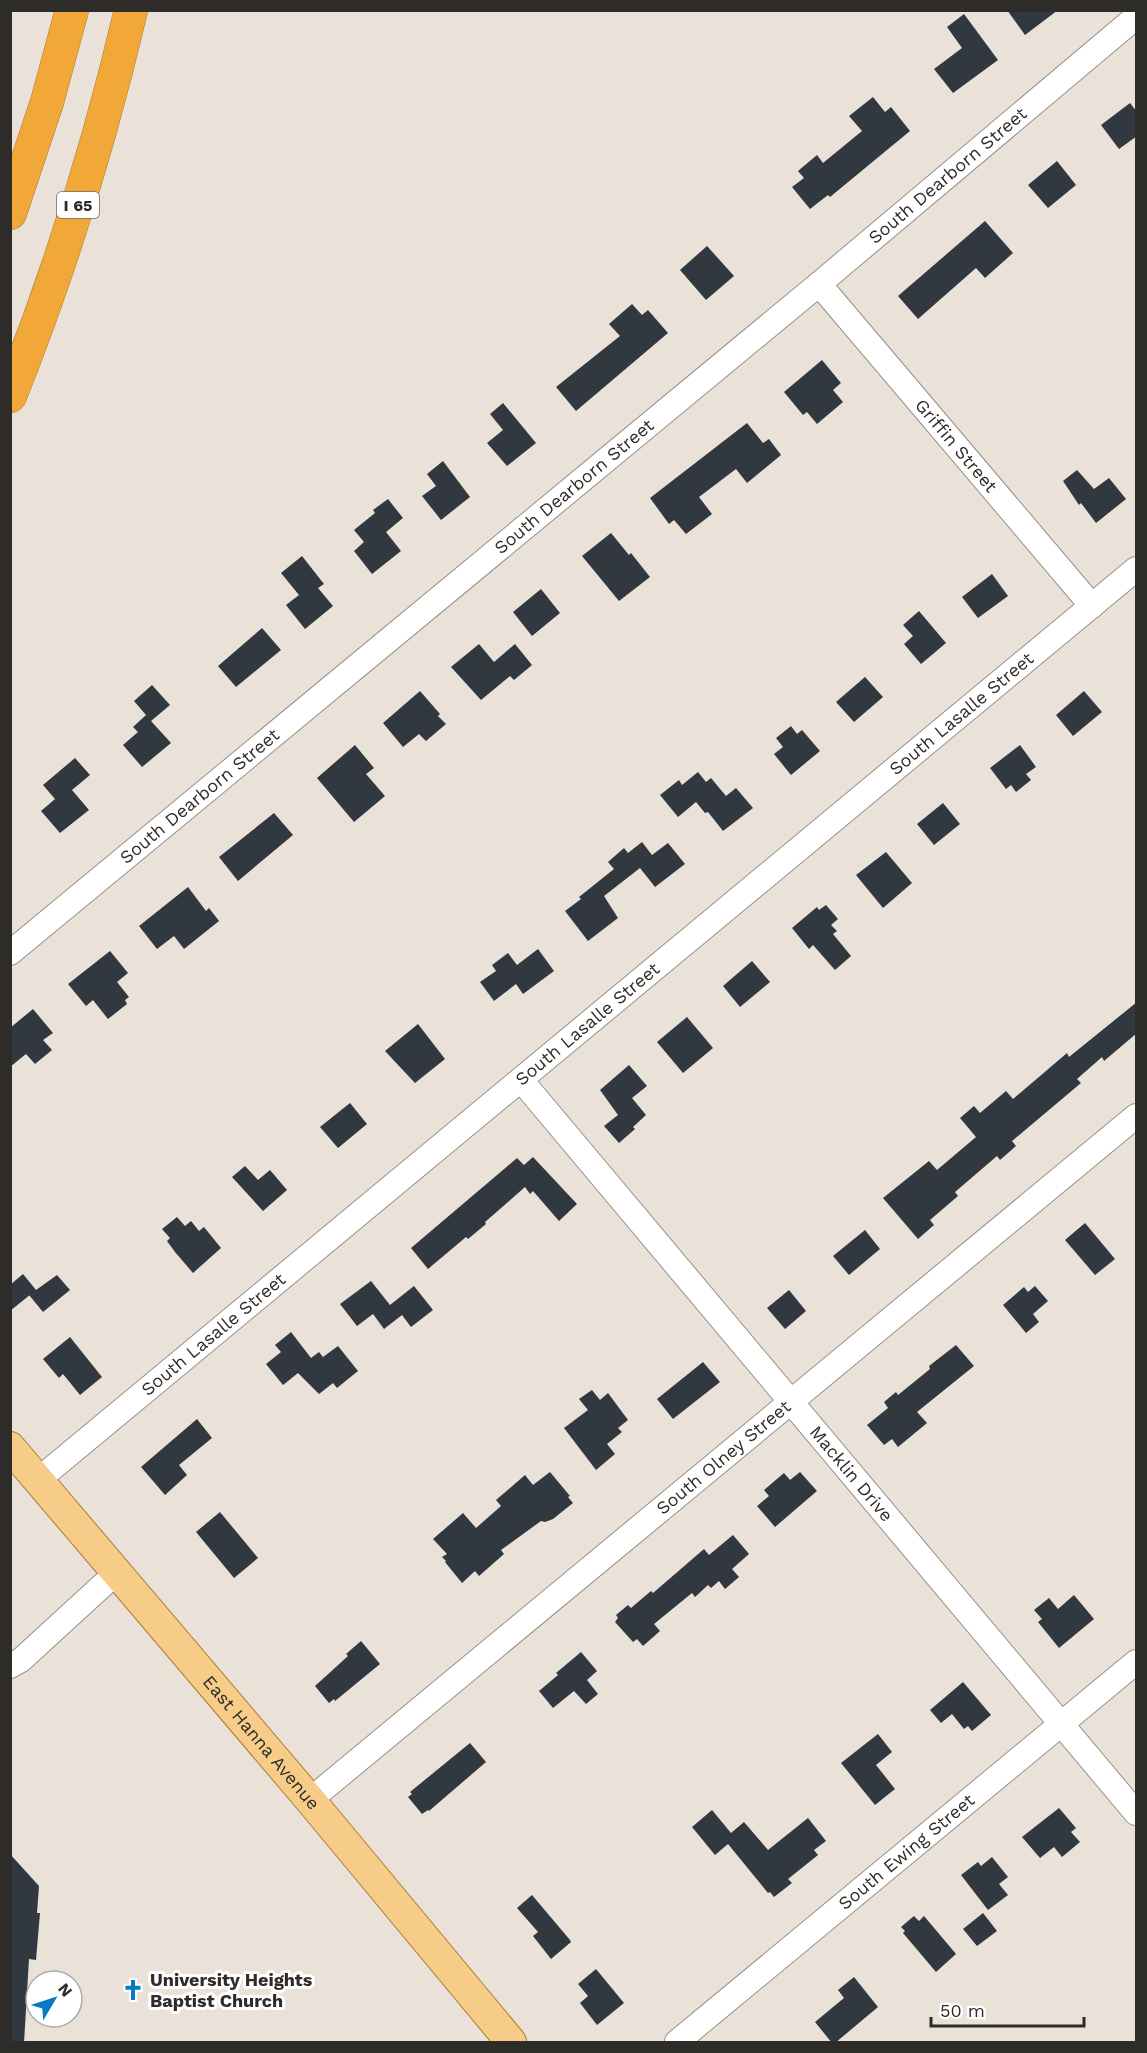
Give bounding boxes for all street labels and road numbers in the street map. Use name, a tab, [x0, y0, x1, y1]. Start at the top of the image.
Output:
street label: South Dearborn Street	[864, 102, 1031, 248]
road number: I 65	[57, 192, 99, 218]
street label: Griffin Street	[911, 394, 1002, 497]
street label: South Dearborn Street	[490, 414, 658, 558]
street label: South Lasalle Street	[885, 647, 1038, 779]
street label: South Dearborn Street	[115, 724, 283, 868]
street label: South Lasalle Street	[511, 958, 664, 1089]
street label: South Lasalle Street	[137, 1268, 290, 1400]
street label: South Olney Street	[652, 1395, 795, 1519]
street label: Macklin Drive	[806, 1421, 898, 1525]
street label: East Hanna Avenue	[199, 1671, 325, 1814]
street label: South Ewing Street	[834, 1789, 979, 1914]

